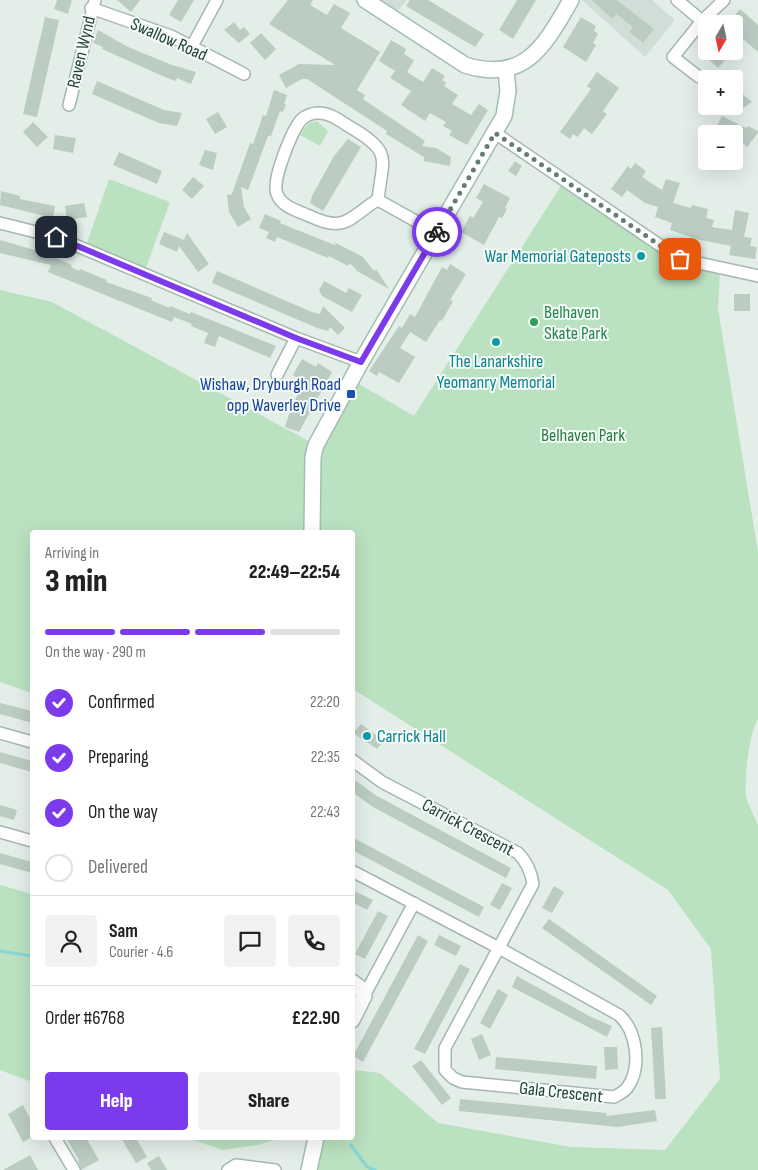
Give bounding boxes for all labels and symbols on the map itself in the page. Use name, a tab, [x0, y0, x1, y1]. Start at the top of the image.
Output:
street label: Swallow Road	[127, 13, 210, 66]
street label: Raven Wynd	[63, 14, 100, 90]
north arrow	[698, 15, 742, 60]
courier	[412, 207, 462, 257]
pin	[35, 216, 77, 258]
pin	[659, 238, 701, 280]
place label: War Memorial Gateposts	[485, 246, 631, 267]
marker: War Memorial Gateposts	[635, 250, 647, 262]
place label: Belhaven Skate Park	[544, 302, 607, 344]
marker: Belhaven Skate Park	[528, 316, 540, 328]
marker: The Lanarkshire Yeomanry Memorial	[490, 336, 502, 348]
place label: The Lanarkshire Yeomanry Memorial	[437, 351, 555, 393]
place label: Wishaw, Dryburgh Road opp Waverley Drive	[200, 374, 341, 416]
marker: Wishaw, Dryburgh Road opp Waverley Drive	[345, 388, 357, 400]
park label: Belhaven Park	[541, 425, 625, 446]
place label: Carrick Hall	[377, 726, 446, 747]
marker: Carrick Hall	[361, 730, 373, 742]
street label: Carrick Crescent	[418, 794, 518, 861]
street label: Gala Crescent	[518, 1078, 604, 1107]

